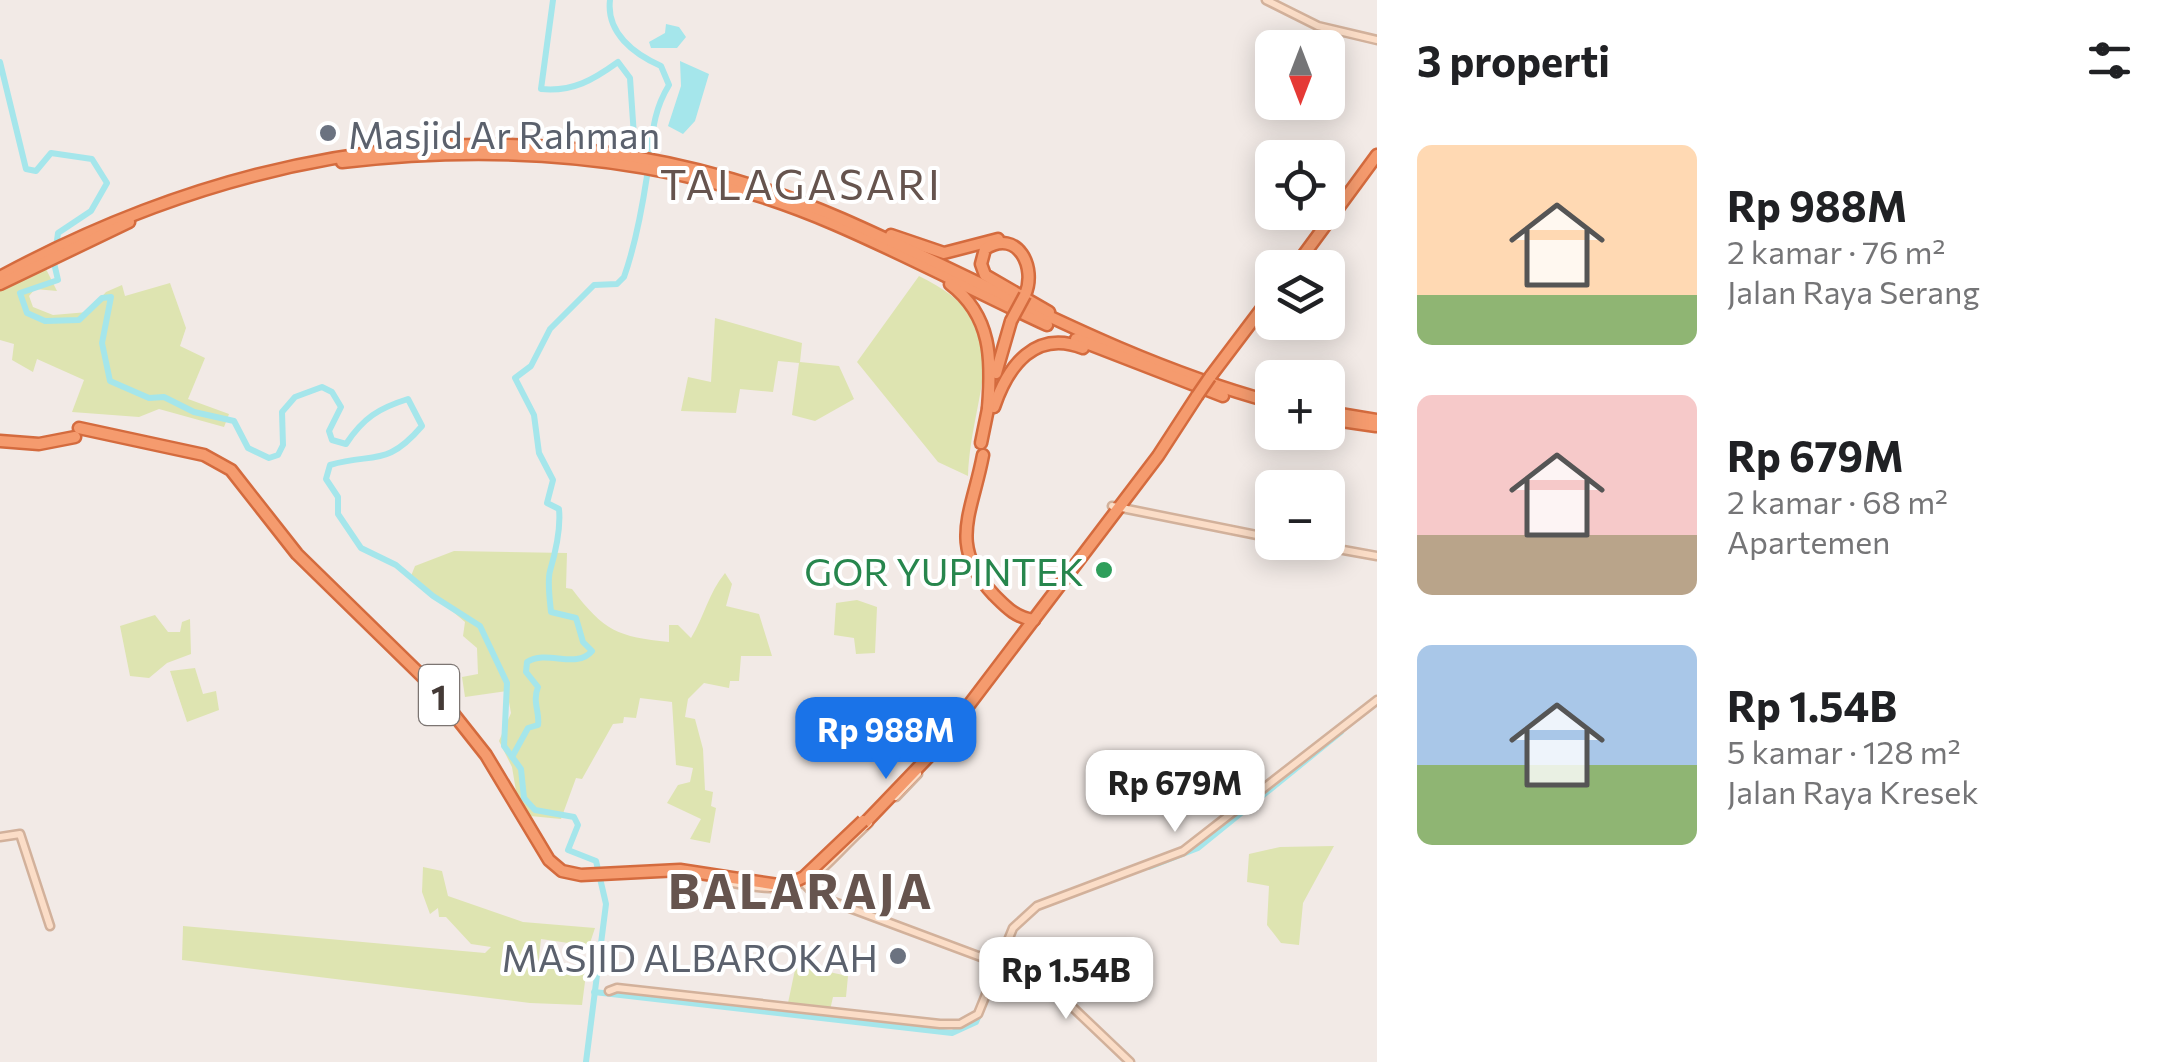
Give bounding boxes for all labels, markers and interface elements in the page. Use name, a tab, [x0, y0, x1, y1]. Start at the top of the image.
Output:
north arrow	[1255, 30, 1345, 120]
map controls	[1255, 30, 1345, 560]
icon: filters	[2082, 33, 2137, 88]
text: 3 properti	[1417, 34, 1610, 86]
place label: Masjid Ar Rahman	[348, 110, 660, 157]
marker: Masjid Ar Rahman	[317, 122, 339, 144]
button: locate	[1255, 140, 1345, 230]
district label: TALAGASARI	[660, 157, 942, 209]
text: Rp 988M	[1727, 179, 1907, 231]
icon: home	[1497, 185, 1617, 305]
text: 2 kamar · 76 m²	[1727, 231, 1945, 271]
button: layers	[1255, 250, 1345, 340]
text: Jalan Raya Serang	[1727, 271, 1980, 311]
button: +	[1255, 360, 1345, 450]
text: Rp 679M	[1727, 429, 1904, 481]
icon: home	[1497, 435, 1617, 555]
button: −	[1255, 470, 1345, 560]
text: 2 kamar · 68 m²	[1727, 481, 1948, 521]
text: Apartemen	[1727, 521, 1890, 561]
place label: GOR YUPINTEK	[804, 547, 1084, 594]
marker: GOR YUPINTEK	[1093, 559, 1115, 581]
road number: 1	[419, 665, 459, 725]
text: Rp 1.54B	[1727, 679, 1897, 731]
icon: home	[1497, 685, 1617, 805]
pin: Rp 988M	[794, 697, 978, 782]
text: Rp 988M	[817, 709, 955, 749]
text: 5 kamar · 128 m²	[1727, 731, 1961, 771]
pin: Rp 679M	[1083, 750, 1267, 835]
text: Rp 679M	[1108, 762, 1242, 802]
text: Jalan Raya Kresek	[1727, 771, 1979, 811]
district label: BALARAJA	[668, 860, 934, 919]
place label: MASJID ALBAROKAH	[501, 933, 878, 980]
pin: Rp 1.54B	[963, 937, 1169, 1022]
marker: MASJID ALBAROKAH	[887, 945, 909, 967]
text: Rp 1.54B	[1001, 949, 1131, 989]

